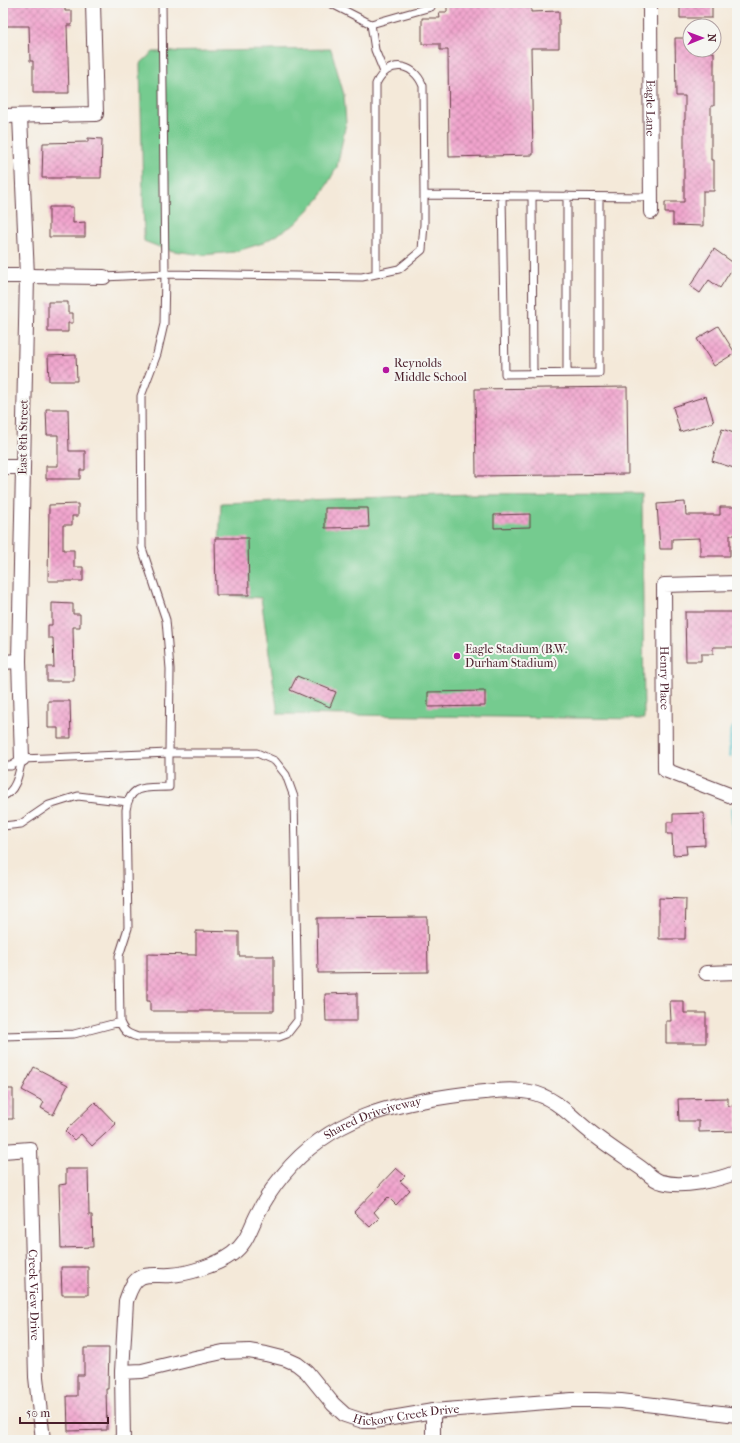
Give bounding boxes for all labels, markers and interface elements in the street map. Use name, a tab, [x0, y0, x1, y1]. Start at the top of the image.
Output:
north arrow	[682, 18, 722, 58]
text: N	[705, 34, 718, 43]
street label: Eagle Lane	[643, 80, 658, 136]
place label: Reynolds Middle School	[394, 356, 467, 384]
marker: Reynolds Middle School	[381, 365, 391, 375]
street label: East 8th Street	[15, 398, 31, 475]
place label: Eagle Stadium (B.W. Durham Stadium)	[465, 642, 567, 670]
street label: Henry Place	[657, 646, 672, 710]
marker: Eagle Stadium (B.W. Durham Stadium)	[452, 651, 462, 661]
street label: Shared Driveiveway	[321, 1094, 423, 1143]
street label: Creek View Drive	[26, 1249, 42, 1341]
scale bar	[20, 1399, 108, 1425]
street label: Hickory Creek Drive	[351, 1402, 460, 1428]
text: 50 m	[26, 1406, 50, 1420]

